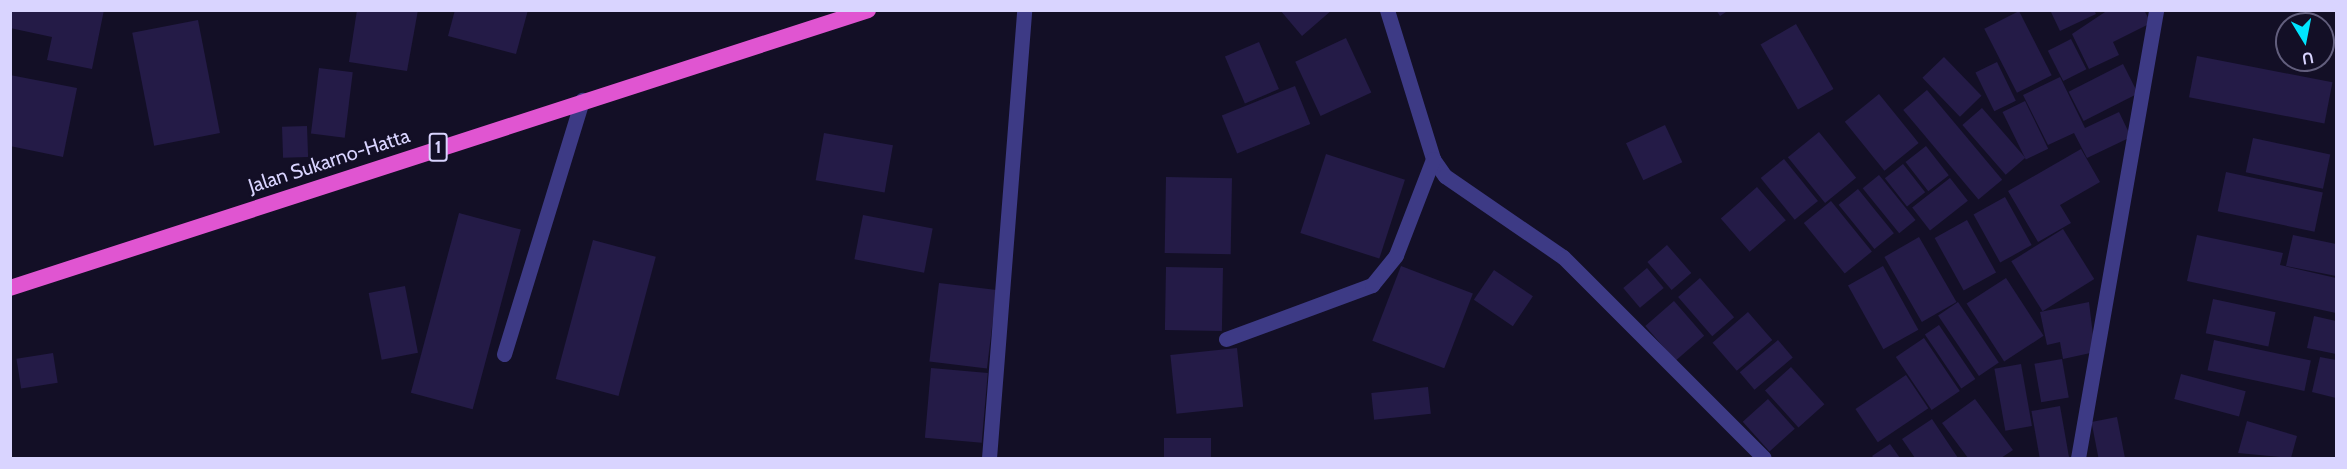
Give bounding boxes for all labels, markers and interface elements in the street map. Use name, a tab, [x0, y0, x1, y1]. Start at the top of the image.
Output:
north arrow	[2275, 12, 2335, 72]
text: U	[2301, 48, 2315, 69]
street label: Jalan Sukarno-Hatta	[245, 124, 413, 198]
road number: 1	[428, 132, 448, 162]

